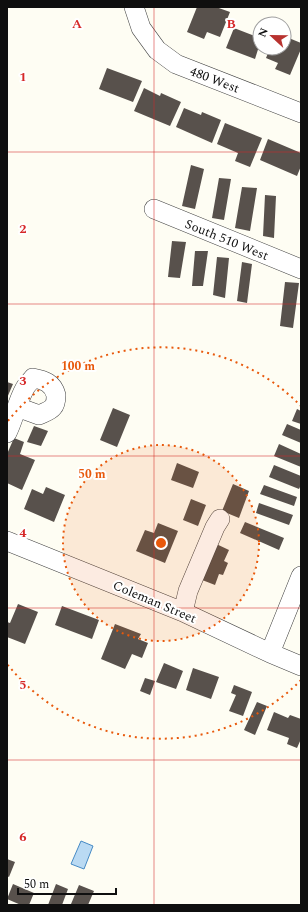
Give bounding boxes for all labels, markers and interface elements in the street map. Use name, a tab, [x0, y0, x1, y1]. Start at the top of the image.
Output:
text: A	[72, 14, 82, 34]
text: B	[226, 14, 236, 34]
north arrow	[252, 16, 292, 56]
text: N	[254, 25, 273, 40]
street label: 480 West	[187, 61, 243, 99]
text: 1	[19, 67, 27, 87]
street label: South 510 West	[182, 214, 272, 266]
text: 2	[19, 219, 27, 239]
text: 100 m	[61, 357, 95, 376]
text: 3	[19, 371, 27, 391]
text: 50 m	[78, 465, 106, 484]
text: 4	[19, 523, 27, 543]
centre of rings	[154, 536, 168, 550]
street label: Coleman Street	[110, 575, 200, 629]
text: 5	[19, 675, 27, 695]
text: 6	[19, 827, 27, 847]
scale bar	[18, 870, 116, 896]
text: 50 m	[24, 875, 49, 894]

